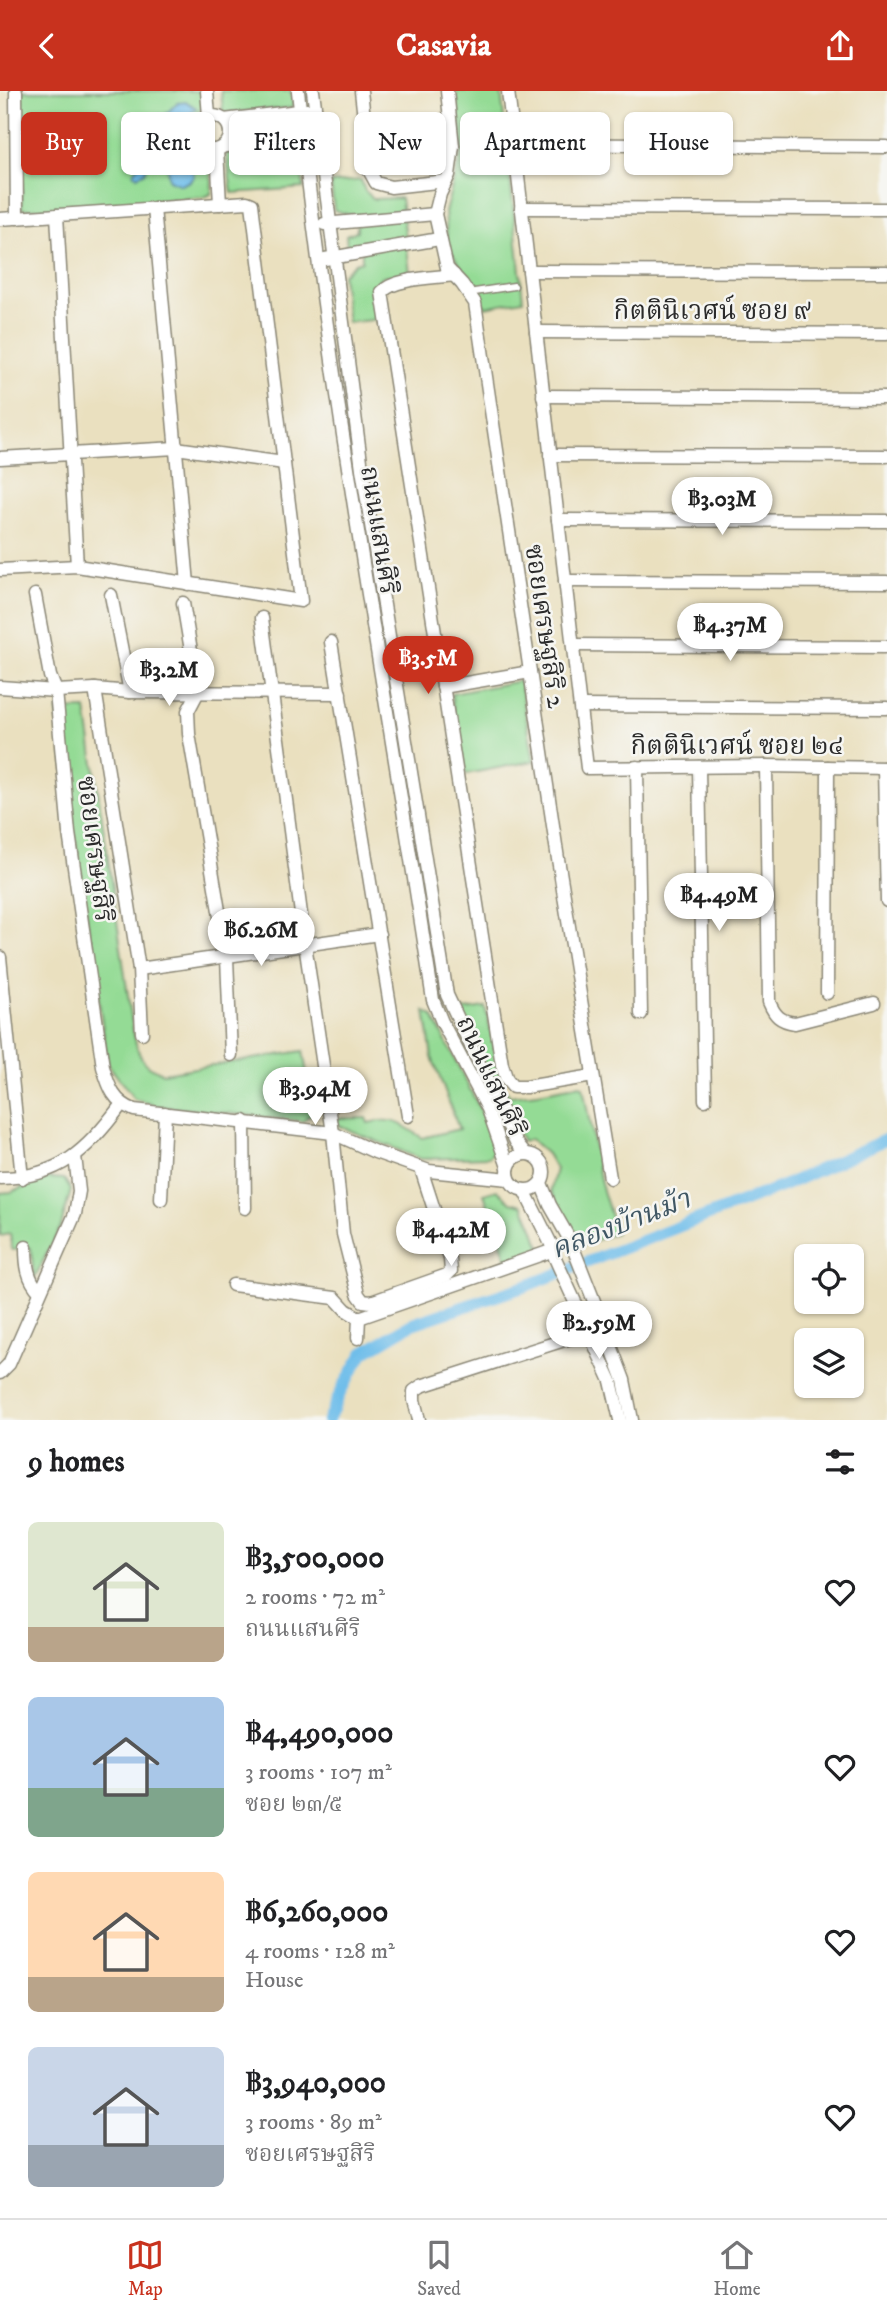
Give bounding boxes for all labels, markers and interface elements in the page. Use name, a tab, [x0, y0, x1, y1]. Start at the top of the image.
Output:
text: Casavia	[396, 26, 491, 66]
icon: back	[28, 27, 66, 65]
icon: share	[821, 27, 859, 65]
chip: Buy	[21, 112, 107, 175]
chip: Rent	[121, 112, 215, 175]
chip: Filters	[229, 112, 340, 175]
chip: New	[354, 112, 446, 175]
chip: Apartment	[460, 112, 610, 175]
chip: House	[624, 112, 733, 175]
street label: กิตตินิเวศน์ ซอย ๙	[614, 294, 811, 328]
street label: ถนนแสนศิริ	[352, 463, 405, 597]
pin: ฿3.03M	[665, 477, 779, 537]
text: ฿3.03M	[688, 485, 756, 514]
street label: ซอยเศรษฐสิริ 2	[517, 542, 572, 711]
pin: ฿4.37M	[673, 603, 787, 663]
text: ฿4.37M	[693, 611, 767, 640]
pin: ฿3.5M	[379, 637, 477, 696]
text: ฿3.5M	[398, 644, 458, 673]
pin: ฿3.2M	[120, 649, 218, 708]
text: ฿3.2M	[139, 656, 199, 685]
street label: กิตตินิเวศน์ ซอย ๒๔	[630, 729, 844, 763]
street label: ซอยเศรษฐสิริ	[69, 774, 120, 924]
pin: ฿4.49M	[662, 873, 776, 933]
text: ฿4.49M	[680, 881, 758, 910]
pin: ฿6.26M	[204, 909, 318, 968]
text: ฿6.26M	[224, 916, 298, 945]
street label: ถนนแสนศิริ	[448, 1011, 533, 1143]
pin: ฿3.94M	[258, 1067, 372, 1127]
text: ฿3.94M	[279, 1075, 351, 1104]
water label: คลองบ้านม้า	[546, 1181, 696, 1267]
pin: ฿4.42M	[394, 1209, 508, 1268]
text: ฿4.42M	[412, 1216, 490, 1245]
map controls	[794, 1244, 864, 1398]
button: locate	[794, 1244, 864, 1314]
pin: ฿2.59M	[542, 1301, 656, 1361]
text: ฿2.59M	[562, 1309, 636, 1338]
button: layers	[794, 1328, 864, 1398]
icon: filters	[821, 1443, 859, 1481]
text: 9 homes	[28, 1444, 125, 1481]
text: ฿3,500,000	[245, 1540, 384, 1577]
icon: home	[84, 1550, 168, 1634]
icon: heart	[821, 1573, 859, 1611]
text: 2 rooms · 72 m²	[245, 1583, 385, 1612]
text: ถนนแสนศิริ	[245, 1615, 360, 1644]
text: ฿4,490,000	[245, 1715, 393, 1752]
icon: home	[84, 1725, 168, 1809]
icon: heart	[821, 1748, 859, 1786]
text: 3 rooms · 107 m²	[245, 1758, 392, 1787]
text: ซอย ๒๓/๕	[245, 1790, 342, 1819]
text: ฿6,260,000	[245, 1894, 388, 1931]
icon: home	[84, 1900, 168, 1984]
icon: heart	[821, 1923, 859, 1961]
text: 4 rooms · 128 m²	[245, 1937, 395, 1966]
text: House	[245, 1966, 303, 1995]
text: ฿3,940,000	[245, 2065, 386, 2102]
icon: home	[84, 2075, 168, 2159]
icon: heart	[821, 2098, 859, 2136]
text: 3 rooms · 89 m²	[245, 2108, 382, 2137]
text: ซอยเศรษฐสิริ	[245, 2140, 375, 2169]
tab: Map	[126, 2236, 164, 2301]
tab: Saved	[417, 2236, 461, 2301]
tab: Home	[714, 2236, 761, 2301]

